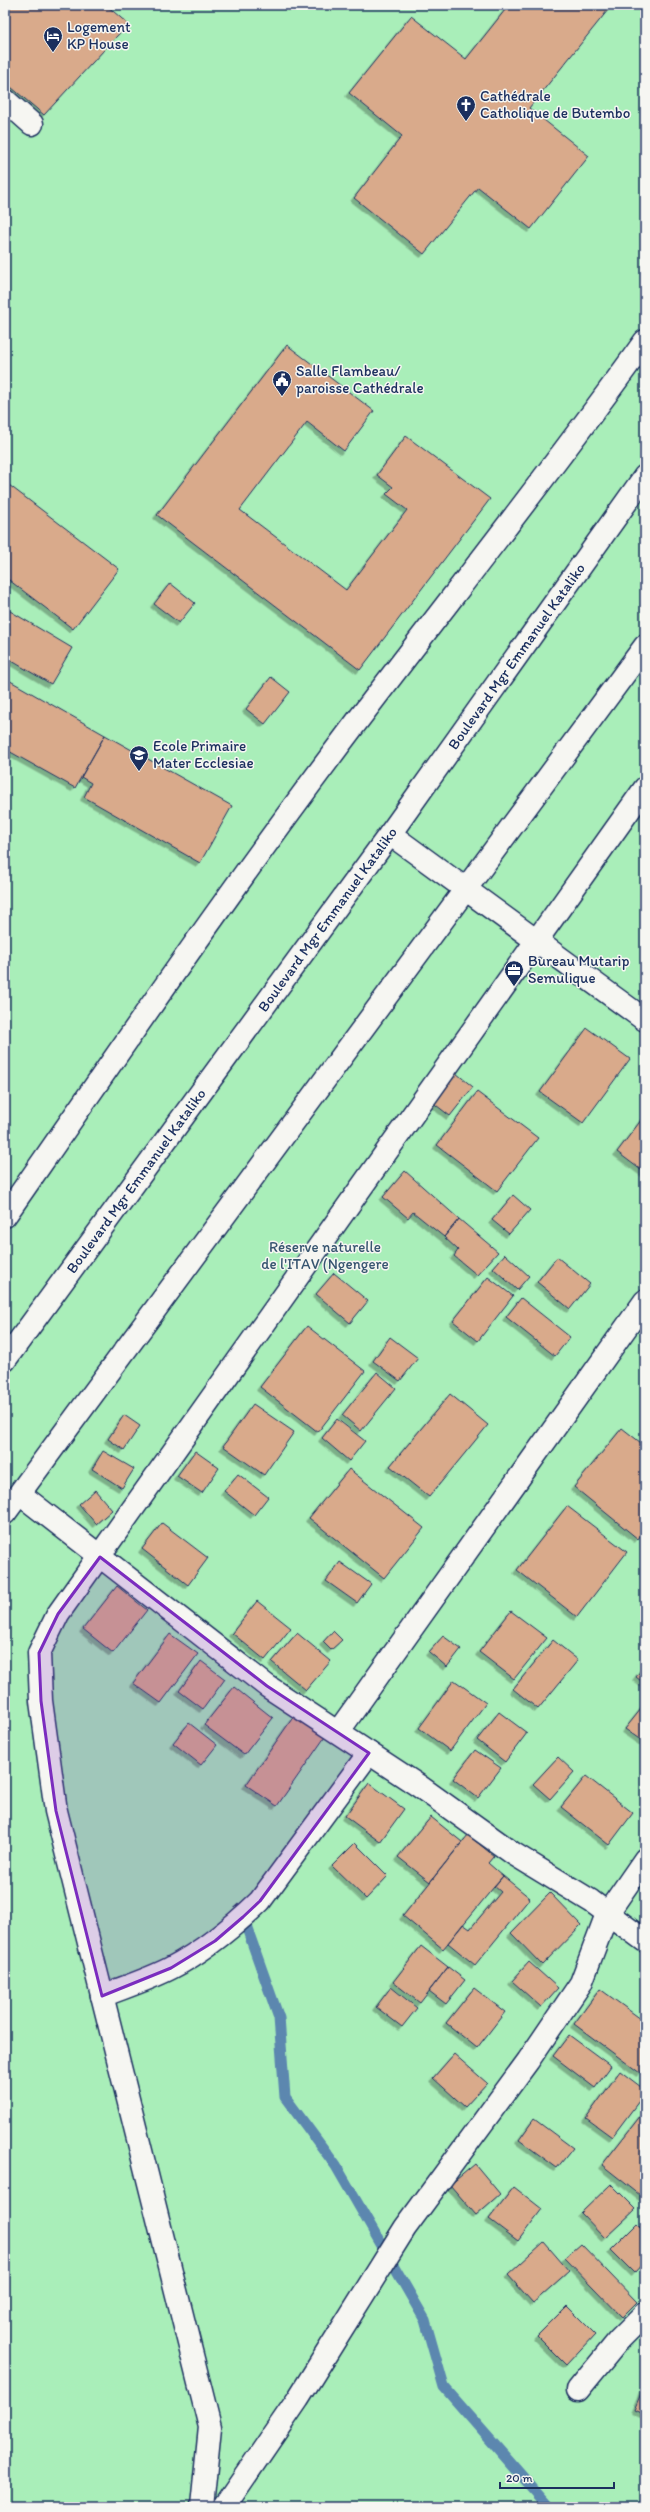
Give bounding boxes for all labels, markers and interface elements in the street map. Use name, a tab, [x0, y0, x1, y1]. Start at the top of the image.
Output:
place label: Logement KP House	[67, 18, 131, 53]
hotel icon: Logement KP House	[42, 25, 64, 53]
place label: Cathédrale Catholique de Butembo	[480, 87, 630, 122]
church icon: Cathédrale Catholique de Butembo	[455, 94, 477, 122]
place label: Salle Flambeau/ paroisse Cathédrale	[296, 362, 424, 397]
public building icon: Salle Flambeau/ paroisse Cathédrale	[271, 369, 293, 397]
street label: Boulevard Mgr Emmanuel Kataliko	[444, 560, 589, 753]
place label: Ecole Primaire Mater Ecclesiae	[153, 737, 254, 772]
school or university icon: Ecole Primaire Mater Ecclesiae	[128, 744, 150, 772]
street label: Boulevard Mgr Emmanuel Kataliko	[254, 824, 401, 1015]
place label: Bureau Mutarip Semulique	[528, 952, 629, 987]
office icon: Bureau Mutarip Semulique	[503, 959, 525, 987]
street label: Boulevard Mgr Emmanuel Kataliko	[63, 1085, 210, 1277]
park label: Réserve naturelle de l'ITAV (Ngengere	[261, 1238, 389, 1273]
scale bar	[500, 2464, 614, 2490]
text: 20 m	[506, 2471, 533, 2485]

